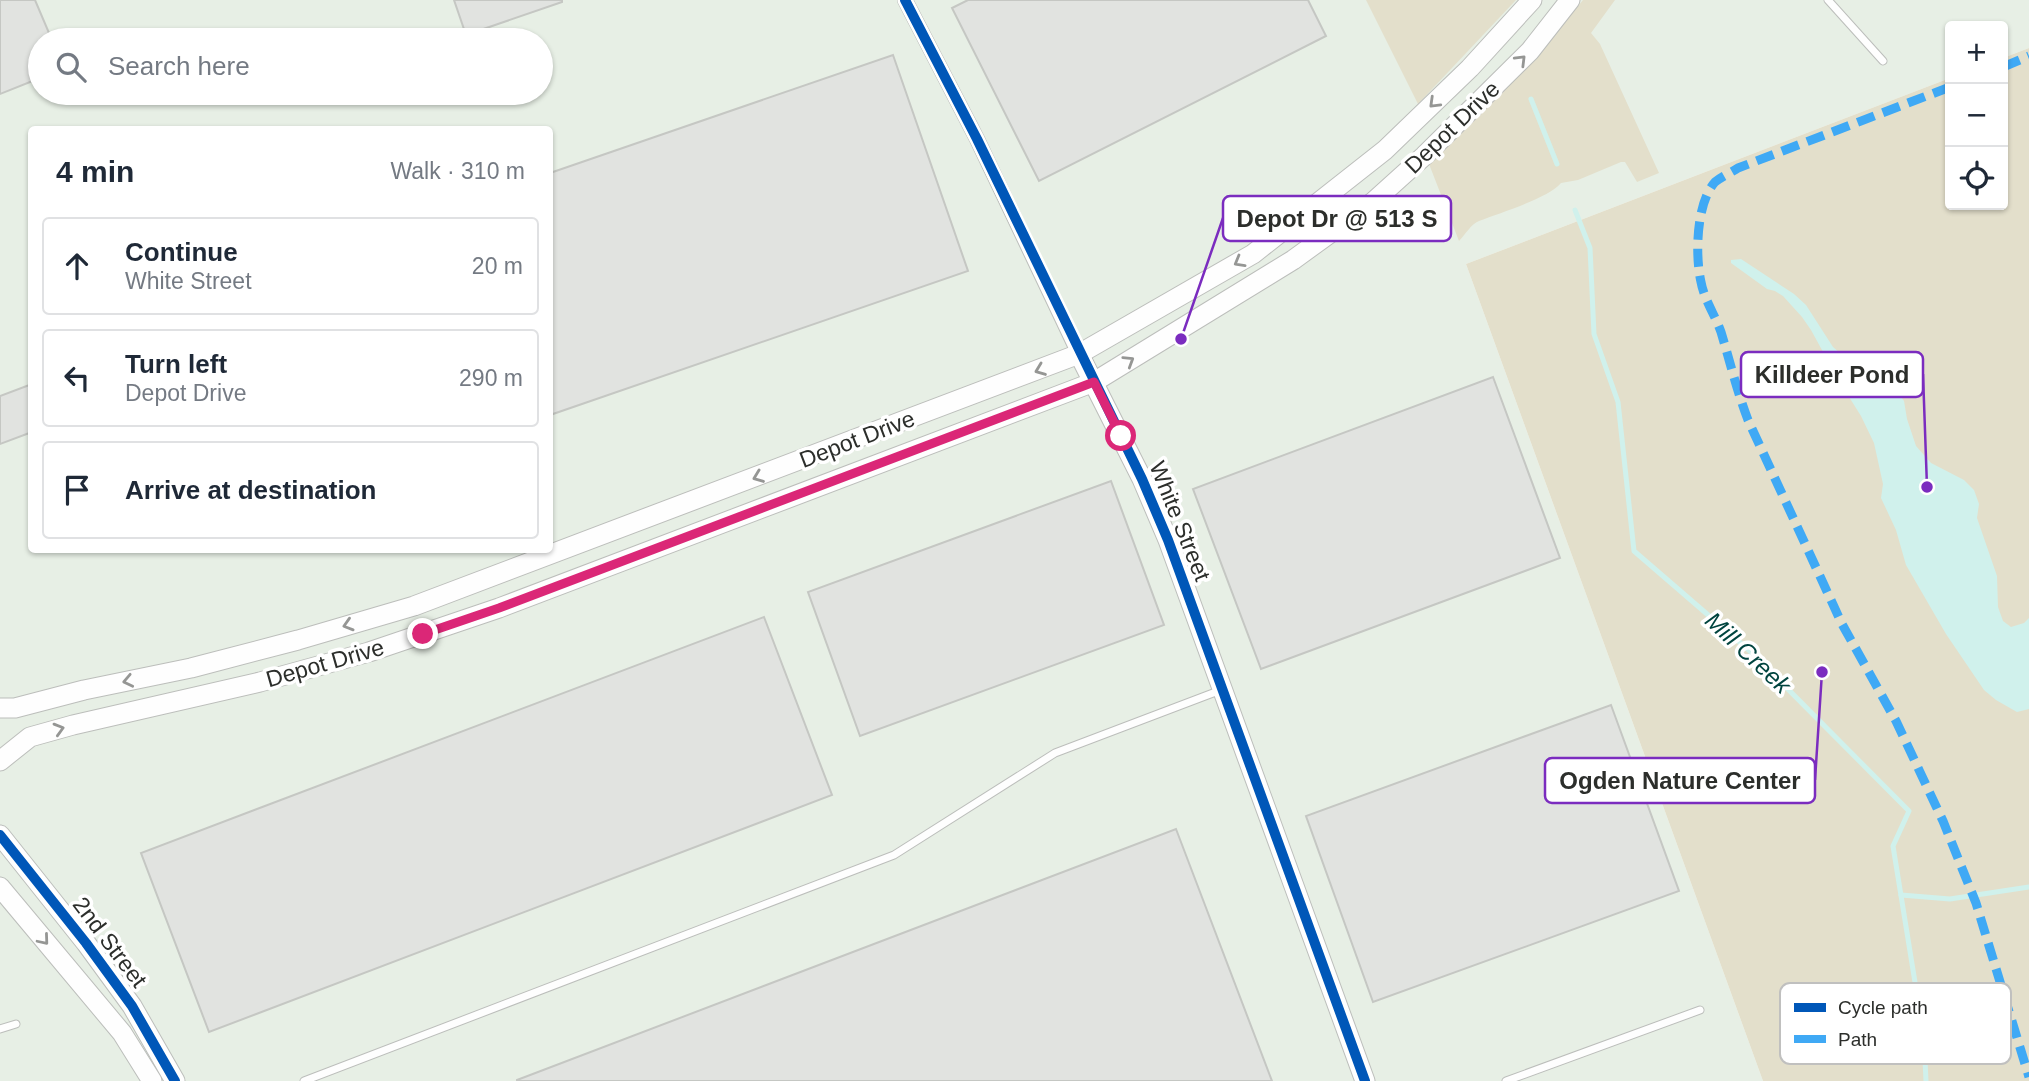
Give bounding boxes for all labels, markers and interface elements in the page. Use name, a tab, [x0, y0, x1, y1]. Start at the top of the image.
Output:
map controls	[1945, 21, 2008, 210]
button: +	[1945, 21, 2008, 84]
search box	[28, 28, 553, 105]
icon: search	[52, 48, 90, 86]
text: Search here	[108, 51, 250, 81]
one-way arrow	[1513, 55, 1526, 68]
street label: Depot Drive	[1399, 75, 1505, 179]
button: −	[1945, 84, 2008, 147]
one-way arrow	[1429, 94, 1442, 107]
button: locate	[1945, 147, 2008, 210]
text: 4 min	[56, 155, 134, 188]
text: Walk · 310 m	[390, 158, 525, 184]
callout: Depot Dr @ 513 S	[1223, 196, 1451, 241]
text: Depot Dr @ 513 S	[1237, 205, 1437, 232]
text: Continue	[125, 237, 238, 267]
icon: ahead	[58, 247, 96, 285]
text: 20 m	[472, 253, 523, 279]
one-way arrow	[1234, 254, 1247, 267]
text: White Street	[125, 268, 252, 294]
text: Turn left	[125, 349, 227, 379]
callout: Killdeer Pond	[1741, 352, 1923, 397]
one-way arrow	[1121, 356, 1134, 369]
icon: left	[58, 359, 96, 397]
one-way arrow	[1034, 361, 1046, 375]
text: Killdeer Pond	[1755, 361, 1909, 388]
text: 290 m	[459, 365, 523, 391]
text: Depot Drive	[125, 380, 246, 406]
street label: Depot Drive	[796, 405, 918, 473]
route start	[1105, 420, 1136, 451]
street label: White Street	[1144, 457, 1216, 585]
one-way arrow	[753, 468, 765, 482]
icon: arrive	[58, 471, 96, 509]
text: Arrive at destination	[125, 475, 376, 505]
water label: Mill Creek	[1700, 606, 1798, 700]
one-way arrow	[342, 617, 354, 632]
route end	[407, 618, 438, 649]
street label: Depot Drive	[263, 634, 387, 692]
one-way arrow	[122, 673, 134, 688]
one-way arrow	[52, 722, 64, 737]
callout: Ogden Nature Center	[1545, 758, 1815, 803]
text: Ogden Nature Center	[1559, 767, 1801, 794]
street label: 2nd Street	[68, 892, 153, 993]
one-way arrow	[36, 931, 48, 944]
legend	[1780, 983, 2011, 1064]
text: Cycle path	[1838, 997, 1928, 1018]
text: Path	[1838, 1029, 1877, 1050]

